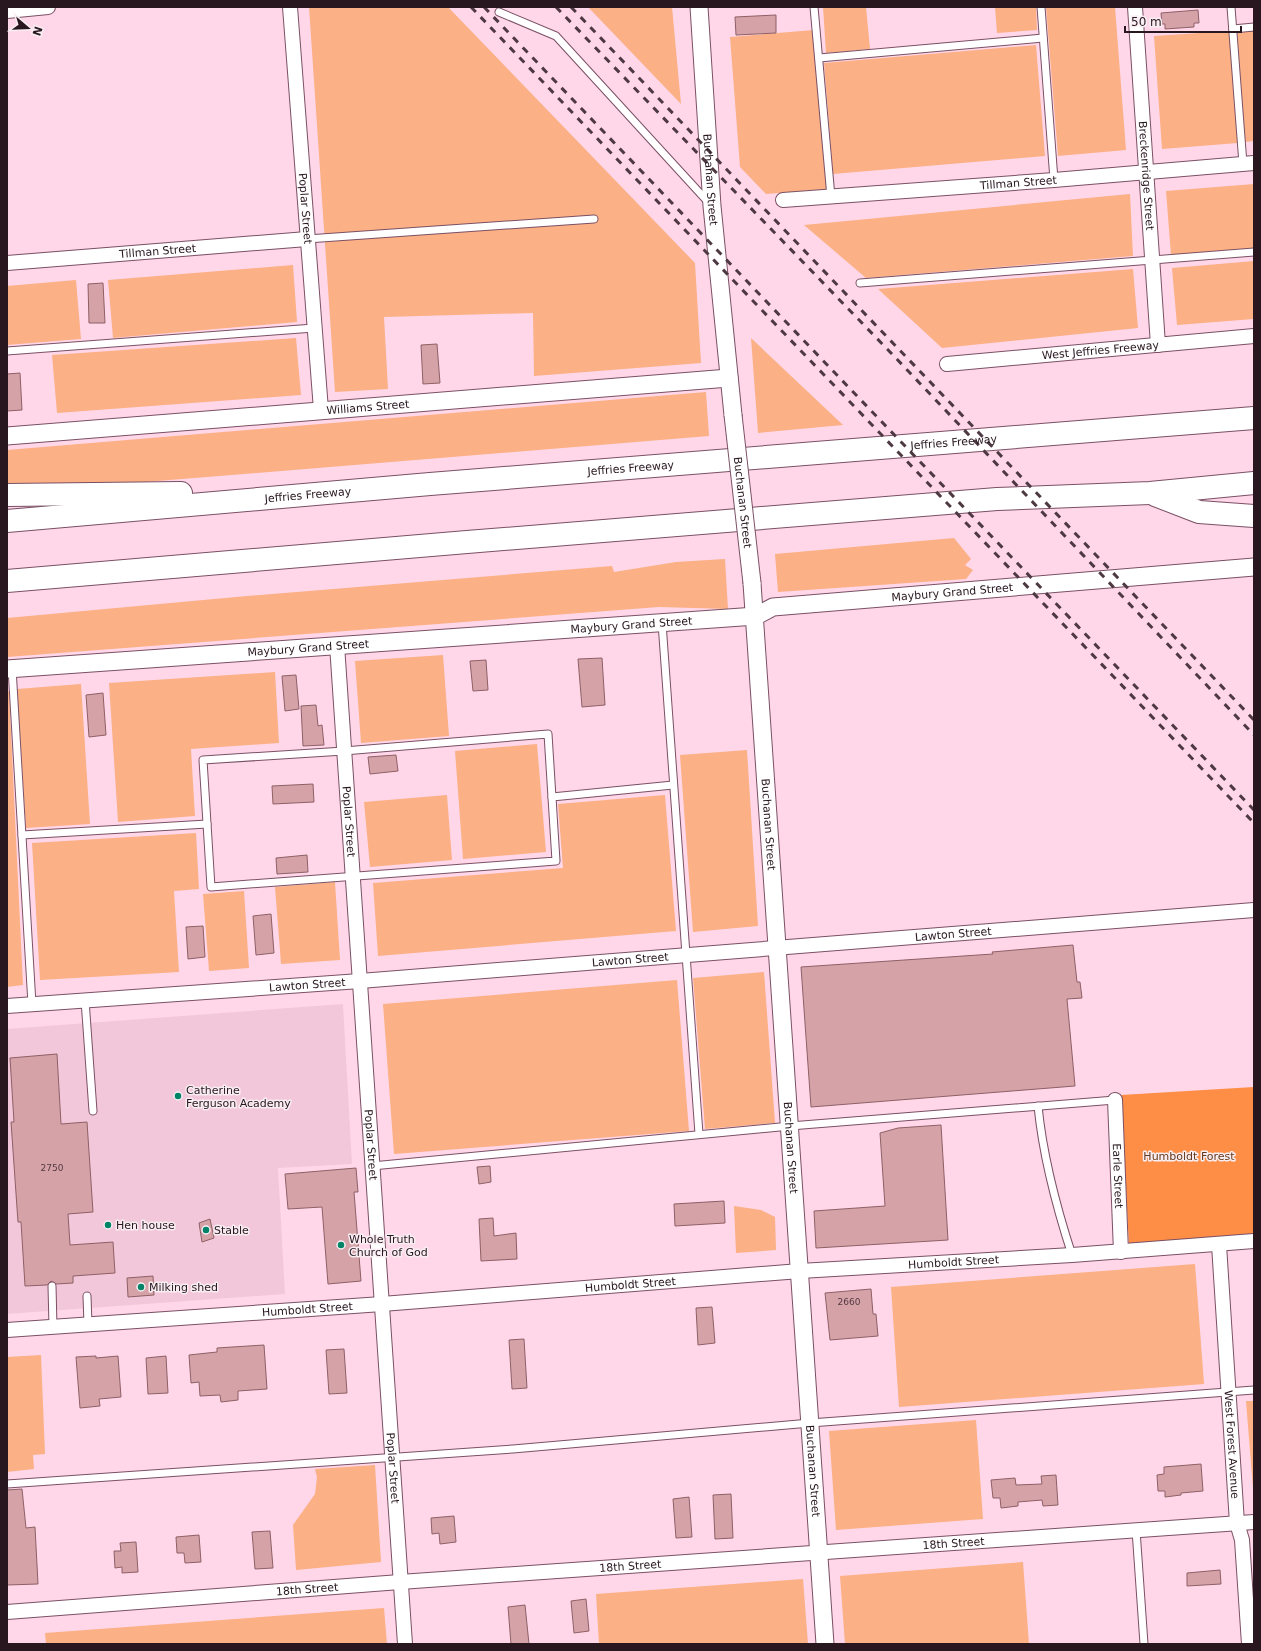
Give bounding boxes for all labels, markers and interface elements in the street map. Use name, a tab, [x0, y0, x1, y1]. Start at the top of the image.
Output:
north arrow	[8, 8, 48, 48]
scale bar	[1125, 8, 1241, 34]
text: 50 m	[1131, 15, 1162, 29]
text: N	[29, 25, 45, 38]
street label: Breckenridge Street	[1136, 120, 1156, 232]
street label: Buchanan Street	[700, 133, 720, 227]
street label: Poplar Street	[296, 172, 314, 245]
street label: Tillman Street	[979, 174, 1058, 193]
street label: Tillman Street	[118, 242, 197, 261]
street label: West Jeffries Freeway	[1041, 339, 1160, 362]
street label: Williams Street	[326, 398, 410, 417]
street label: Jeffries Freeway	[909, 433, 998, 453]
street label: Buchanan Street	[731, 456, 754, 550]
street label: Jeffries Freeway	[586, 458, 675, 478]
street label: Jeffries Freeway	[263, 485, 352, 506]
street label: Maybury Grand Street	[891, 581, 1014, 604]
street label: Maybury Grand Street	[570, 614, 693, 636]
street label: Maybury Grand Street	[247, 637, 370, 659]
street label: Buchanan Street	[758, 778, 778, 871]
street label: Poplar Street	[340, 786, 357, 858]
street label: Lawton Street	[914, 925, 993, 944]
street label: Lawton Street	[591, 950, 670, 970]
street label: Lawton Street	[268, 976, 347, 994]
place label: Catherine Ferguson Academy	[186, 1084, 291, 1110]
marker: Catherine Ferguson Academy	[173, 1091, 183, 1101]
street label: Buchanan Street	[781, 1101, 800, 1195]
street label: Poplar Street	[362, 1109, 379, 1182]
street label: Earle Street	[1110, 1143, 1125, 1209]
park label: Humboldt Forest	[1143, 1150, 1235, 1163]
house number: 2750	[41, 1163, 64, 1173]
place label: Hen house	[116, 1219, 175, 1232]
marker: Hen house	[103, 1220, 113, 1230]
place label: Stable	[214, 1224, 249, 1237]
marker: Stable	[201, 1225, 211, 1235]
place label: Whole Truth Church of God	[349, 1233, 428, 1259]
marker: Whole Truth Church of God	[336, 1240, 346, 1250]
street label: Humboldt Street	[908, 1253, 1000, 1272]
street label: Humboldt Street	[584, 1275, 677, 1295]
place label: Milking shed	[149, 1281, 218, 1294]
marker: Milking shed	[136, 1282, 146, 1292]
house number: 2660	[838, 1297, 861, 1307]
street label: Humboldt Street	[261, 1300, 354, 1319]
street label: West Forest Avenue	[1221, 1390, 1241, 1500]
street label: Buchanan Street	[803, 1425, 822, 1518]
street label: Poplar Street	[384, 1432, 401, 1505]
street label: 18th Street	[922, 1535, 986, 1552]
street label: 18th Street	[599, 1558, 663, 1575]
street label: 18th Street	[276, 1581, 339, 1598]

